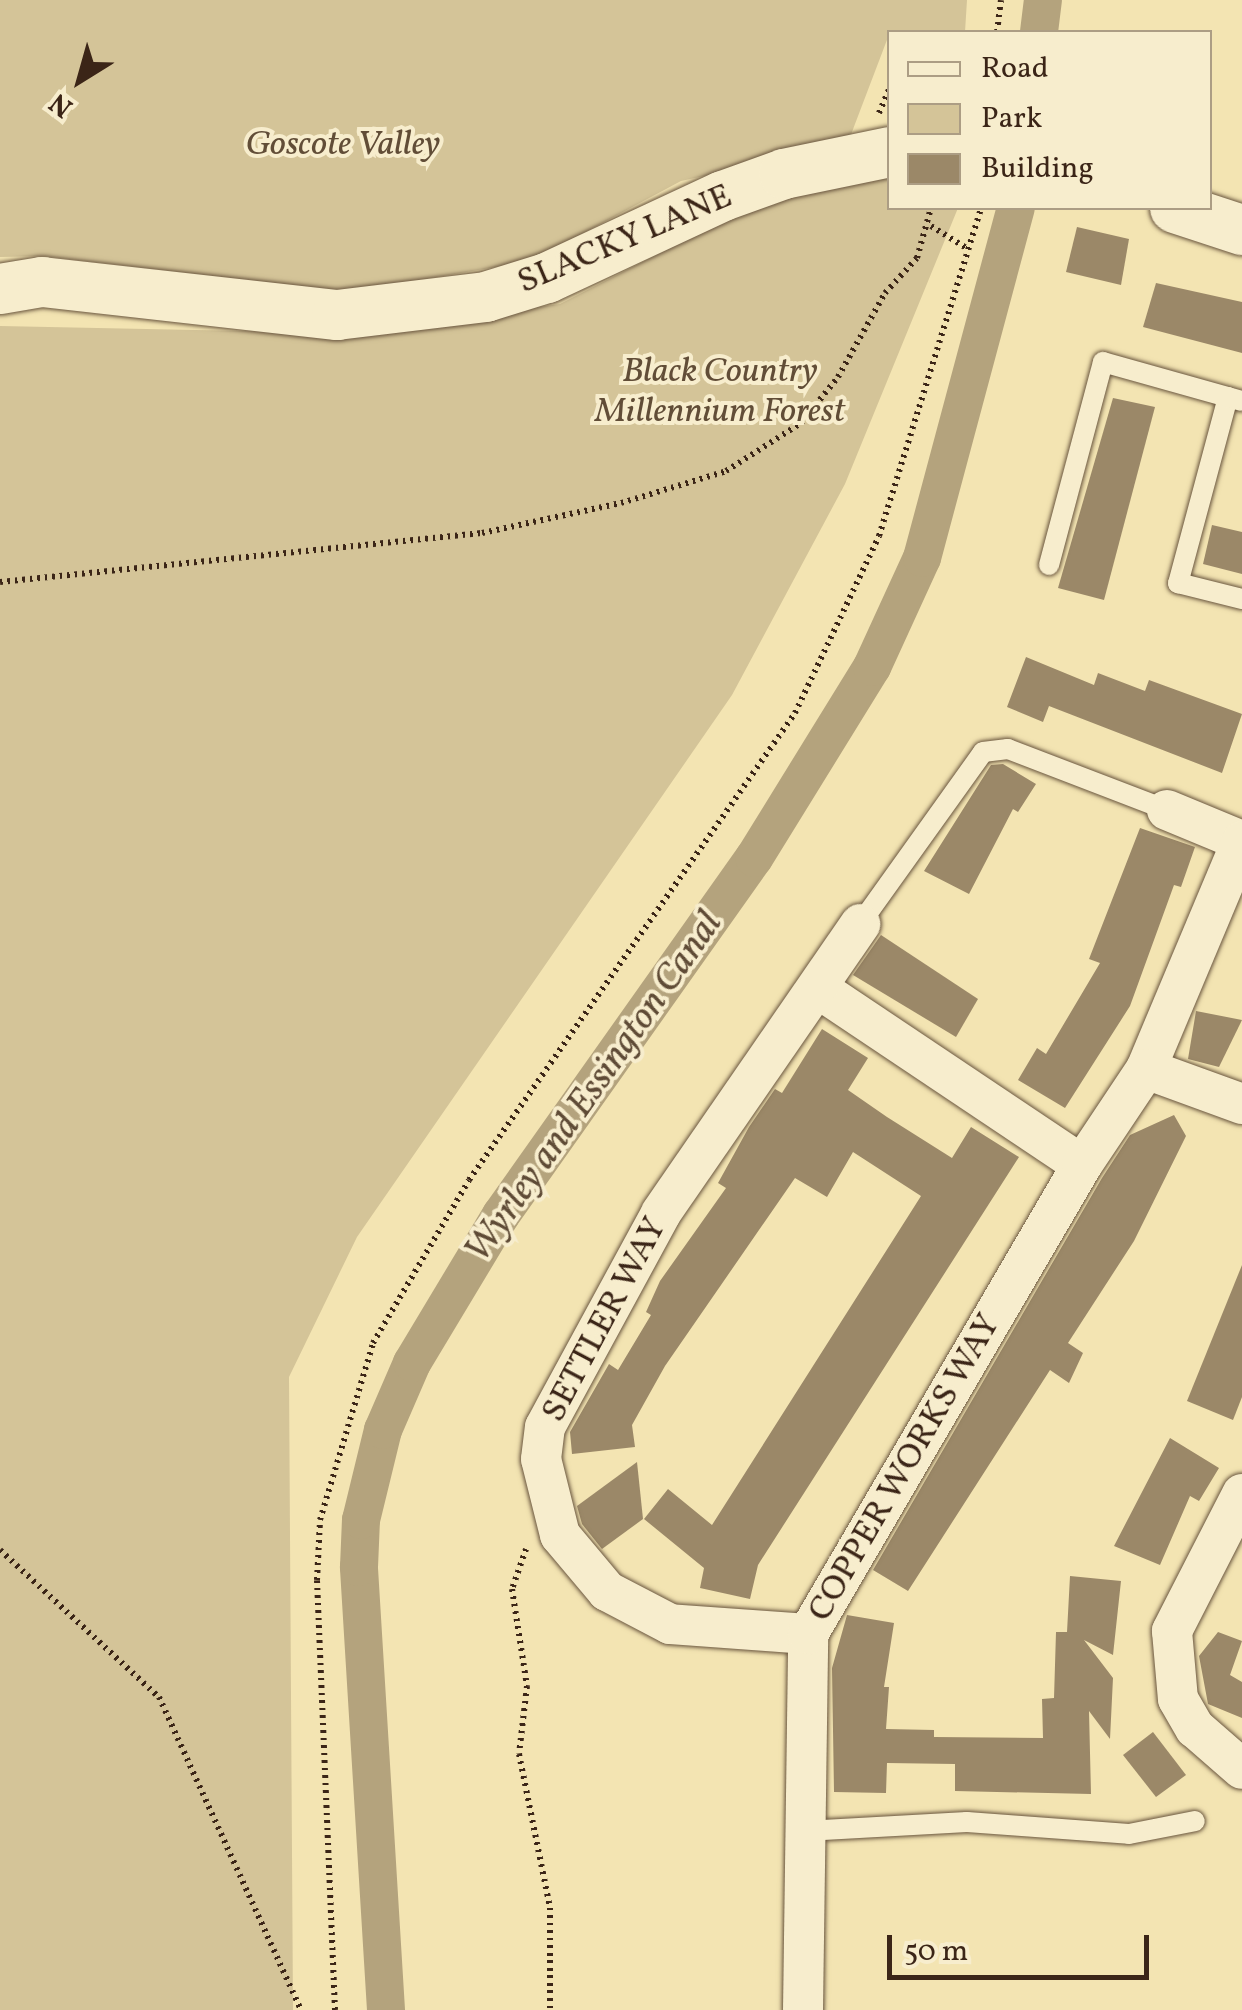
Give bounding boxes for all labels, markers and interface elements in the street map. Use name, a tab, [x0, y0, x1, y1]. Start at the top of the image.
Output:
north arrow	[30, 30, 130, 130]
legend	[887, 30, 1212, 210]
text: Road	[981, 48, 1049, 90]
text: N	[42, 83, 82, 126]
text: Park	[981, 98, 1042, 140]
park label: Goscote Valley	[246, 124, 440, 166]
text: Building	[981, 148, 1094, 190]
street label: SLACKY LANE	[511, 176, 739, 304]
park label: Black Country Millennium Forest	[595, 351, 845, 433]
water label: Wyrley and Essington Canal	[456, 904, 734, 1272]
street label: SETTLER WAY	[533, 1210, 677, 1430]
street label: COPPER WORKS WAY	[799, 1306, 1011, 1630]
scale bar	[892, 1915, 1154, 1977]
text: 50 m	[904, 1931, 968, 1973]

